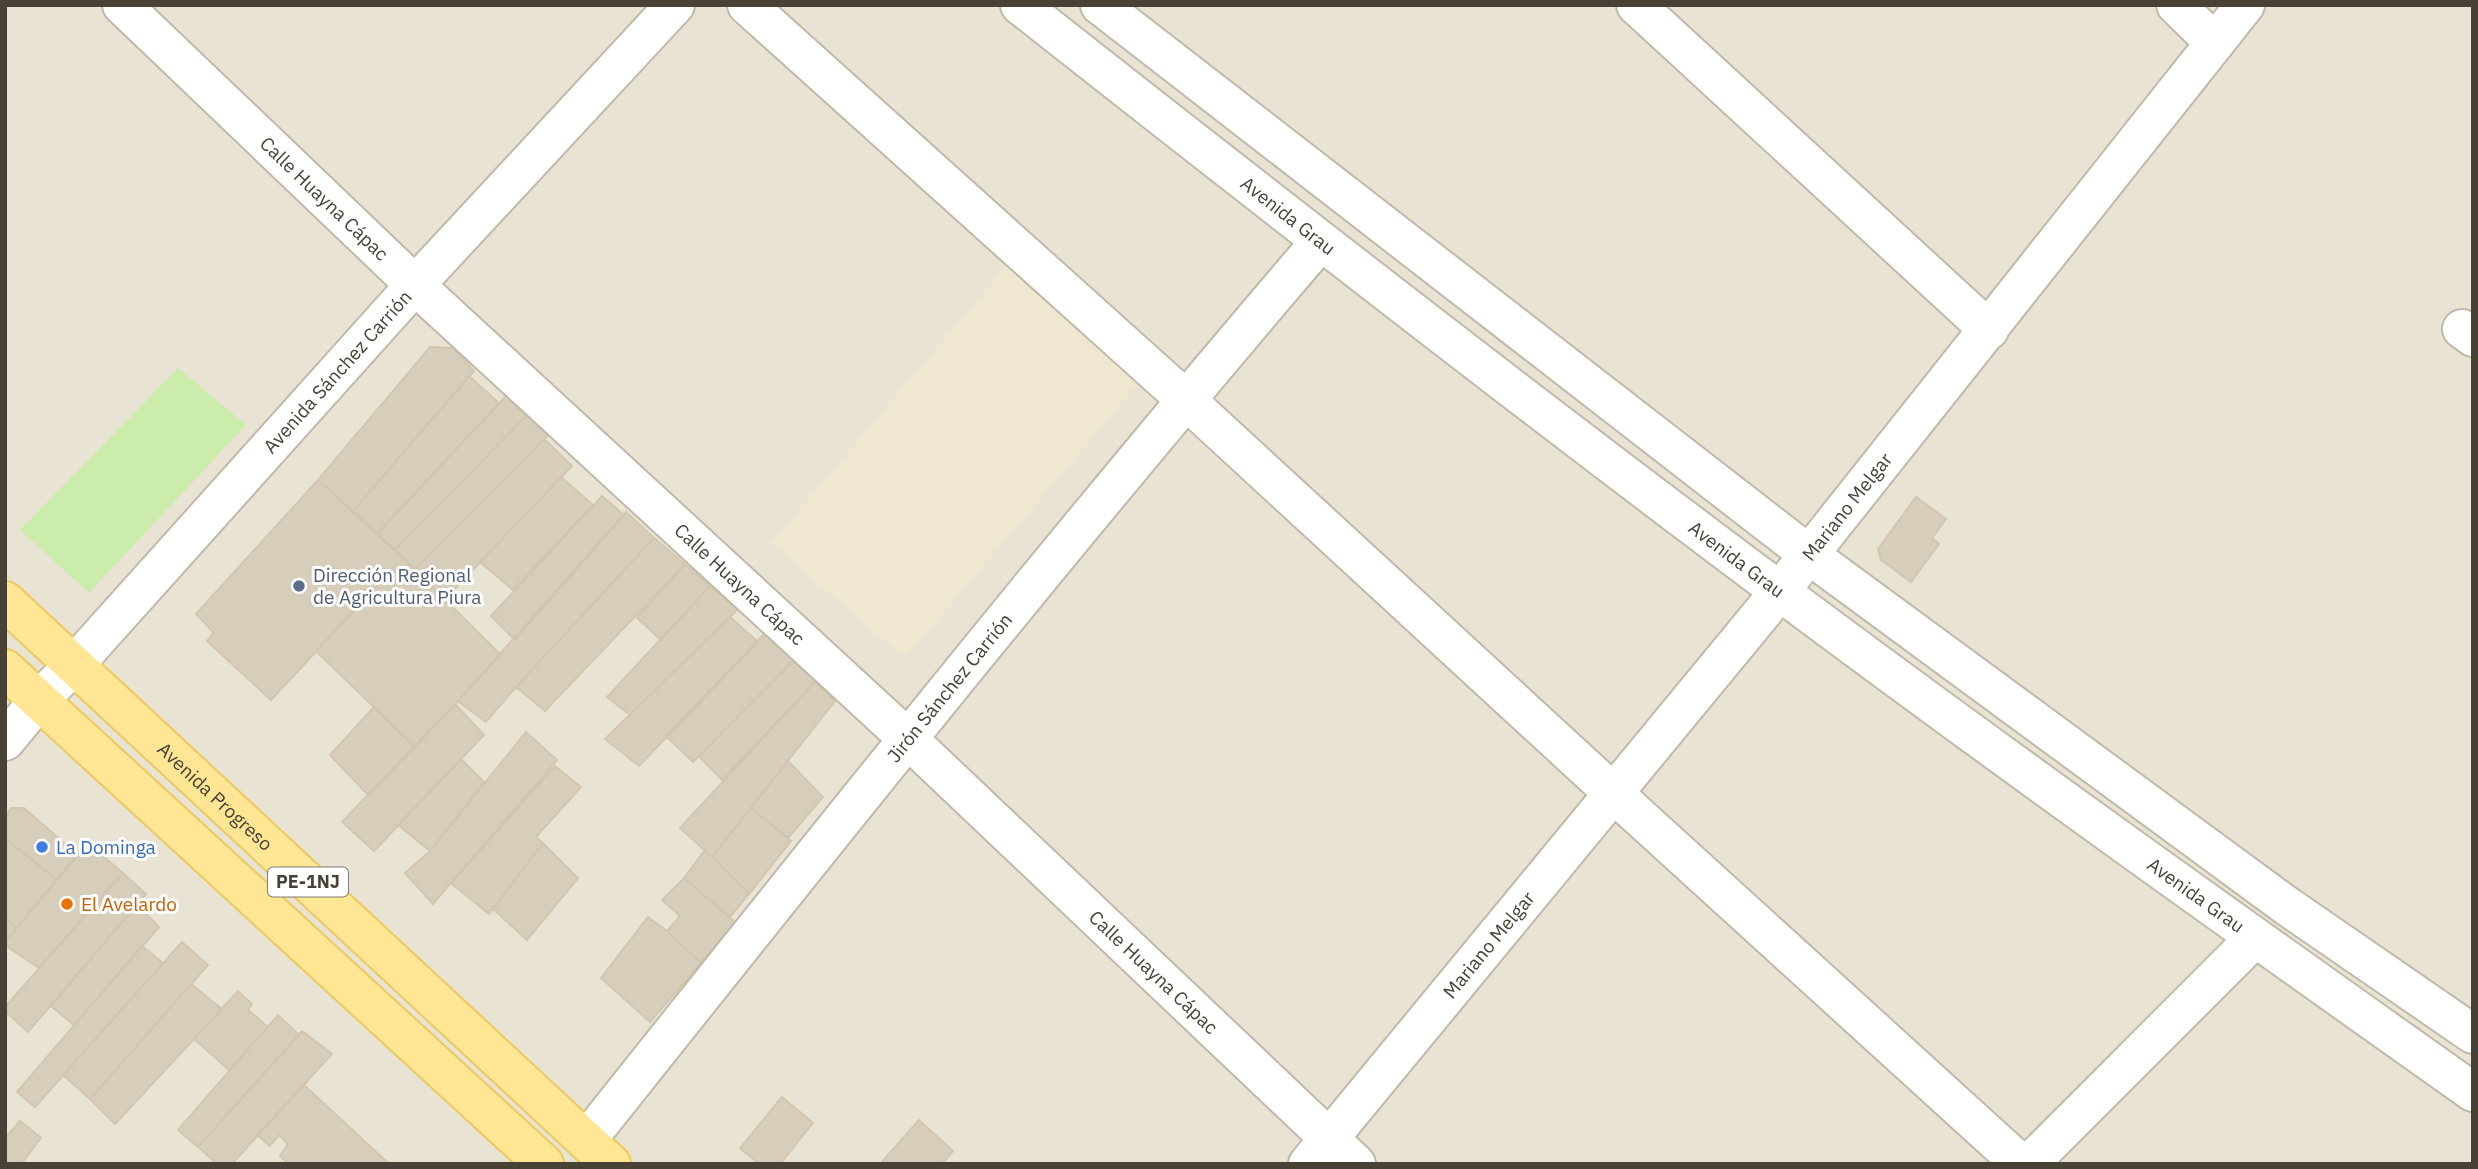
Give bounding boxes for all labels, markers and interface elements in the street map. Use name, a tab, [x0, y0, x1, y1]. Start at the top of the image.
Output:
street label: Calle Huayna Cápac	[255, 131, 394, 266]
street label: Avenida Grau	[1236, 171, 1341, 260]
street label: Avenida Sánchez Carrión	[258, 285, 417, 458]
street label: Mariano Melgar	[1797, 448, 1897, 566]
street label: Avenida Grau	[1684, 515, 1789, 603]
street label: Calle Huayna Cápac	[670, 518, 811, 651]
place label: Dirección Regional de Agricultura Piura	[313, 563, 481, 609]
marker: Dirección Regional de Agricultura Piura	[291, 578, 307, 594]
street label: Jirón Sánchez Carrión	[882, 608, 1017, 767]
street label: Avenida Progreso	[153, 737, 278, 856]
place label: La Dominga	[56, 835, 156, 859]
marker: La Dominga	[34, 839, 50, 855]
street label: Avenida Grau	[2143, 852, 2249, 938]
road number: PE-1NJ	[268, 868, 348, 897]
street label: Mariano Melgar	[1437, 886, 1540, 1003]
place label: El Avelardo	[81, 892, 177, 916]
marker: El Avelardo	[59, 896, 75, 912]
street label: Calle Huayna Cápac	[1084, 905, 1224, 1039]

